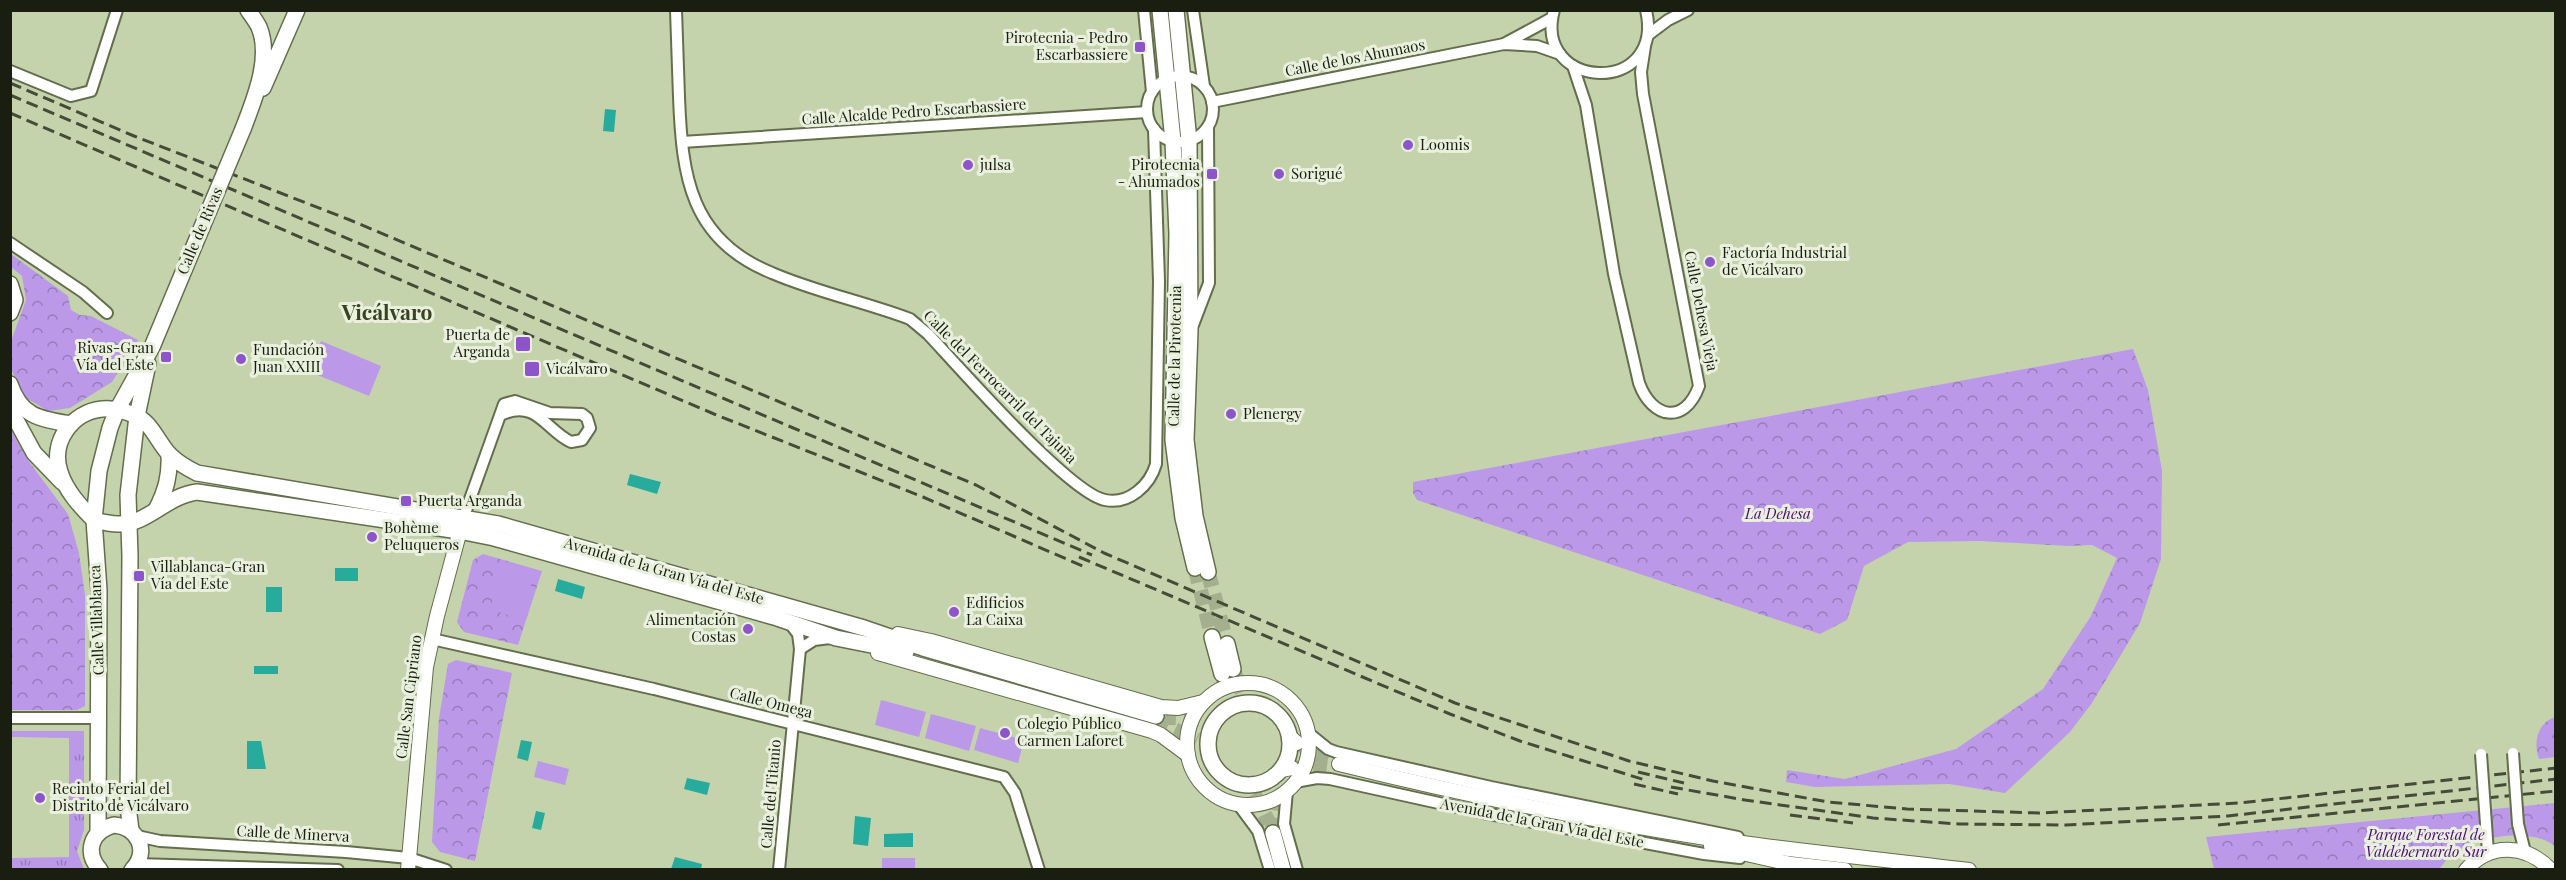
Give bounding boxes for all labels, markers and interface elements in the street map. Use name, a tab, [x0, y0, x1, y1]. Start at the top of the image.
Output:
place label: Pirotecnia - Pedro Escarbassiere	[1005, 27, 1128, 64]
street label: Calle de los Ahumaos	[1283, 34, 1426, 80]
marker: Pirotecnia - Pedro Escarbassiere	[1133, 40, 1147, 54]
street label: Calle Alcalde Pedro Escarbassiere	[801, 93, 1027, 129]
place label: Loomis	[1420, 134, 1470, 154]
marker: Loomis	[1401, 138, 1415, 152]
place label: julsa	[979, 154, 1012, 174]
place label: Pirotecnia - Ahumados	[1118, 154, 1201, 191]
marker: julsa	[961, 158, 975, 172]
place label: Sorigué	[1291, 163, 1343, 183]
marker: Pirotecnia - Ahumados	[1205, 167, 1219, 181]
marker: Sorigué	[1272, 167, 1286, 181]
street label: Calle de Rivas	[172, 184, 226, 277]
place label: Factoría Industrial de Vicálvaro	[1722, 242, 1847, 279]
street label: Calle Dehesa Vieja	[1681, 249, 1724, 373]
marker: Factoría Industrial de Vicálvaro	[1703, 255, 1717, 269]
street label: Calle de la Pirotecnia	[1163, 285, 1185, 427]
district label: Vicálvaro	[341, 297, 432, 325]
street label: Calle del Ferrocarril del Tajuña	[920, 305, 1082, 468]
place label: Puerta de Arganda	[446, 324, 511, 361]
marker: Puerta de Arganda	[514, 335, 532, 353]
place label: Rivas-Gran Vía del Este	[75, 337, 154, 374]
place label: Fundación Juan XXIII	[252, 339, 324, 376]
marker: Rivas-Gran Vía del Este	[159, 350, 173, 364]
marker: Fundación Juan XXIII	[234, 352, 248, 366]
place label: Vicálvaro	[545, 358, 608, 378]
marker: Vicálvaro	[523, 360, 541, 378]
place label: Plenergy	[1243, 403, 1302, 423]
marker: Plenergy	[1224, 407, 1238, 421]
place label: Puerta Arganda	[418, 490, 523, 510]
marker: Puerta Arganda	[399, 494, 413, 508]
park label: La Dehesa	[1744, 503, 1811, 523]
place label: Bohème Peluqueros	[384, 517, 459, 554]
marker: Bohème Peluqueros	[365, 530, 379, 544]
street label: Avenida de la Gran Vía del Este	[561, 532, 767, 608]
place label: Villablanca-Gran Vía del Este	[150, 556, 265, 593]
street label: Calle Villablanca	[84, 564, 108, 675]
marker: Villablanca-Gran Vía del Este	[132, 569, 146, 583]
place label: Edificios La Caixa	[966, 592, 1024, 629]
marker: Edificios La Caixa	[947, 605, 961, 619]
place label: Alimentación Costas	[645, 609, 736, 646]
marker: Alimentación Costas	[741, 622, 755, 636]
street label: Calle San Cipriano	[390, 634, 426, 760]
street label: Calle Omega	[728, 682, 815, 722]
place label: Colegio Público Carmen Laforet	[1017, 713, 1124, 750]
marker: Colegio Público Carmen Laforet	[998, 726, 1012, 740]
street label: Calle del Titanio	[755, 738, 785, 849]
place label: Recinto Ferial del Distrito de Vicálvaro	[52, 778, 189, 815]
marker: Recinto Ferial del Distrito de Vicálvaro	[33, 791, 47, 805]
street label: Avenida de la Gran Vía del Este	[1438, 792, 1646, 852]
street label: Calle de Minerva	[236, 820, 351, 846]
park label: Parque Forestal de Valdebernardo Sur	[2366, 824, 2487, 861]

